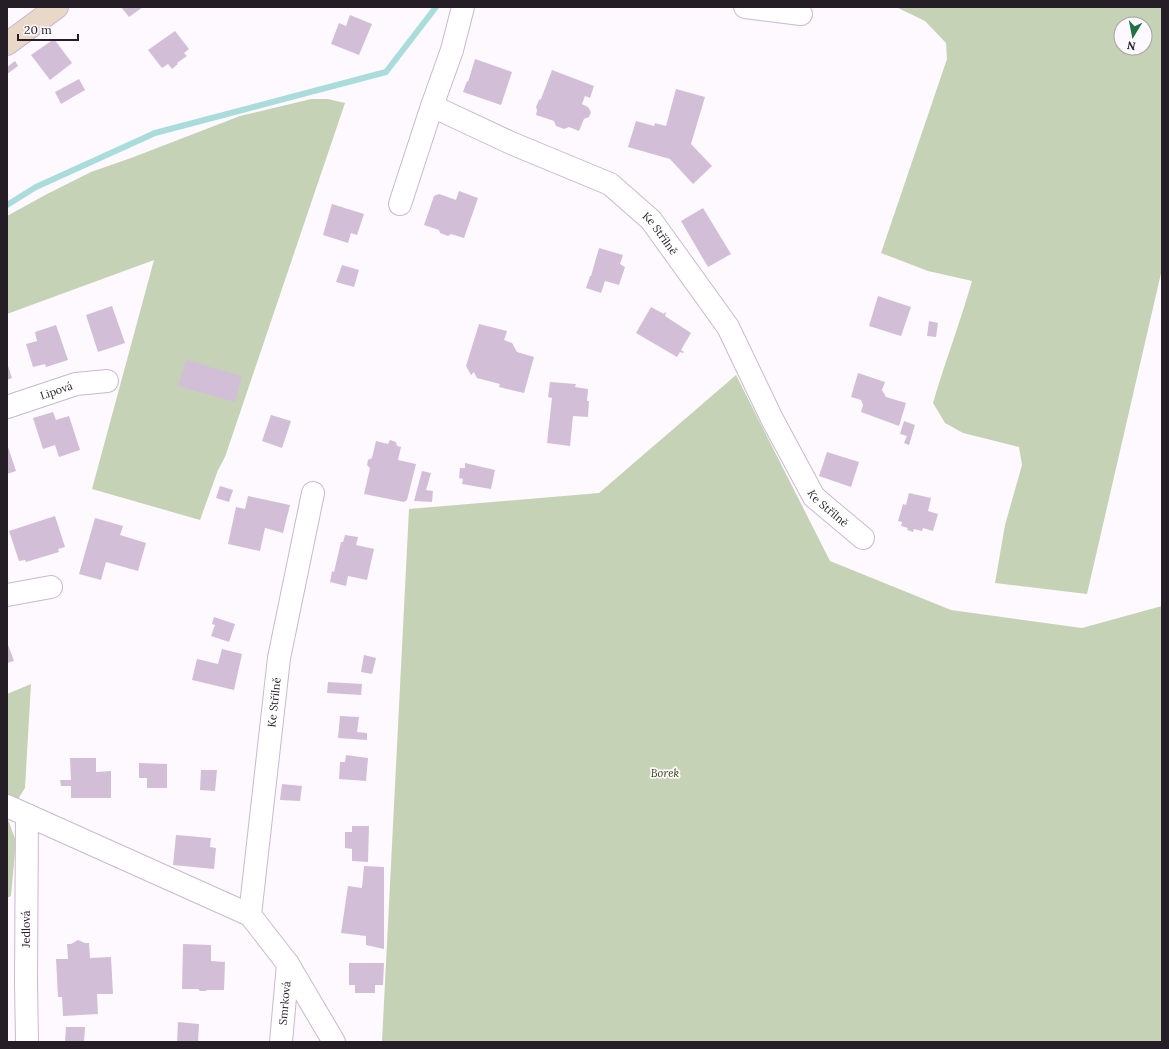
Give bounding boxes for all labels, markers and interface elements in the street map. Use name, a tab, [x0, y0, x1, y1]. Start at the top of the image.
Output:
scale bar	[18, 16, 78, 42]
north arrow	[1113, 16, 1153, 56]
text: 20 m	[24, 22, 52, 37]
text: N	[1125, 38, 1137, 53]
street label: Ke Střílně	[640, 209, 681, 258]
street label: Lipová	[38, 379, 75, 403]
street label: Ke Střílně	[804, 487, 851, 530]
street label: Ke Střílně	[264, 677, 284, 728]
park label: Borek	[651, 766, 679, 780]
street label: Jedlová	[19, 910, 33, 948]
street label: Smrková	[276, 980, 293, 1026]

